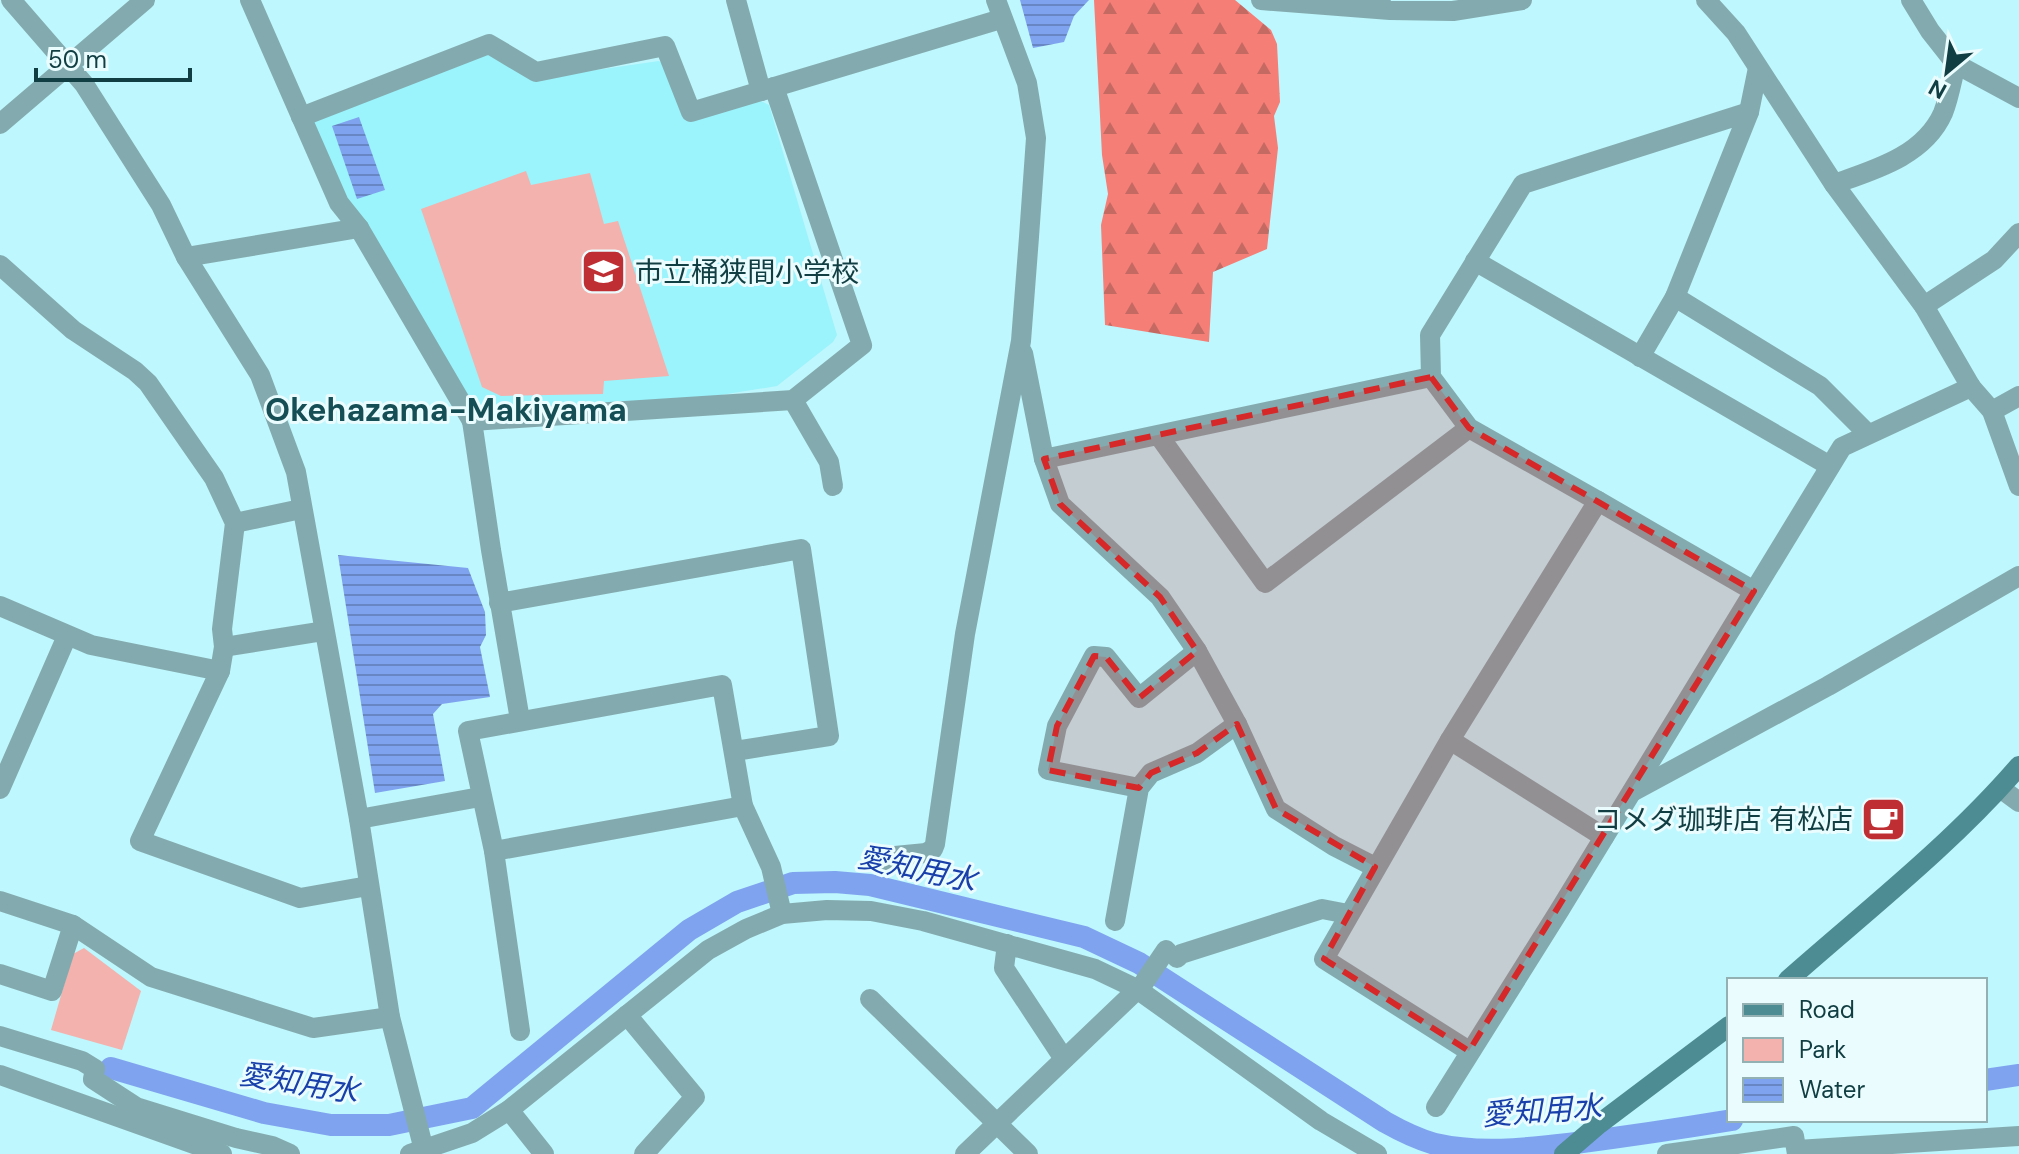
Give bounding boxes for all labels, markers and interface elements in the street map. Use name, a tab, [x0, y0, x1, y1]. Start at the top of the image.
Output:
scale bar	[36, 32, 190, 82]
north arrow	[1907, 32, 1987, 112]
text: 50 m	[48, 44, 107, 75]
text: N	[1923, 72, 1952, 106]
school or university icon: 市立桶狭間小学校	[580, 248, 628, 296]
place label: 市立桶狭間小学校	[635, 254, 859, 291]
district label: Okehazama-Makiyama	[265, 389, 627, 431]
cafe icon: コメダ珈琲店 有松店	[1860, 795, 1908, 843]
place label: コメダ珈琲店 有松店	[1594, 801, 1853, 838]
water label: 愛知用水	[854, 837, 983, 901]
legend	[1727, 978, 1987, 1122]
text: Road	[1799, 994, 1855, 1025]
text: Park	[1799, 1034, 1846, 1065]
water label: 愛知用水	[237, 1054, 364, 1112]
text: Water	[1799, 1074, 1865, 1105]
water label: 愛知用水	[1481, 1087, 1606, 1134]

